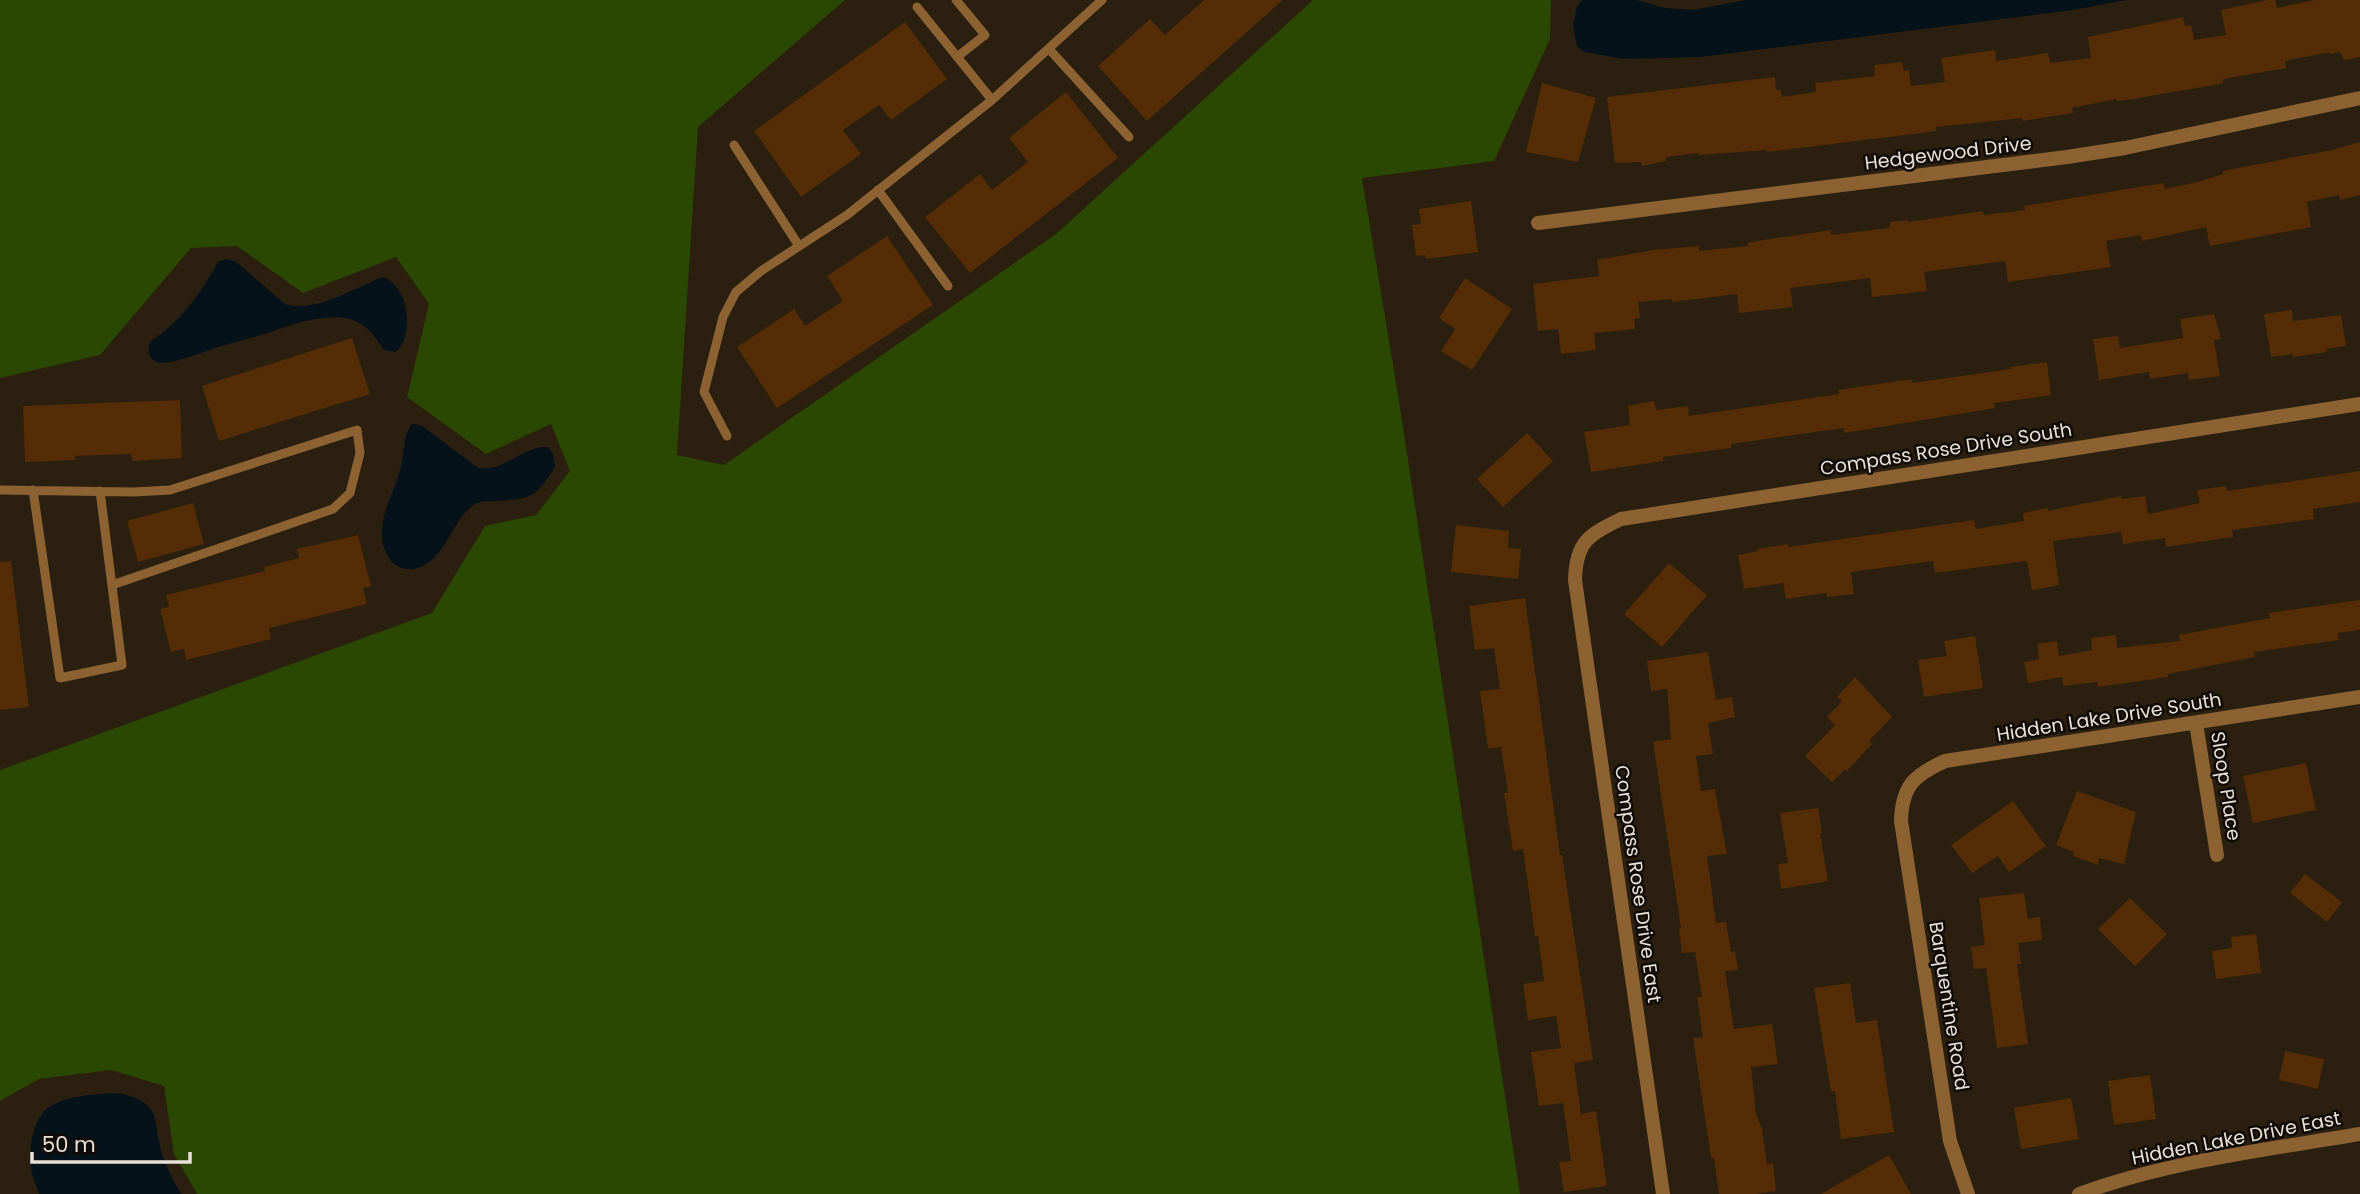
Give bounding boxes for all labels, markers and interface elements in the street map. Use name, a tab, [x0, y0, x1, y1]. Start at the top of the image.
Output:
street label: Hedgewood Drive	[1863, 129, 2033, 177]
street label: Compass Rose Drive South	[1818, 416, 2074, 482]
street label: Hidden Lake Drive South	[1995, 686, 2223, 748]
street label: Sloop Place	[2204, 730, 2248, 842]
street label: Compass Rose Drive East	[1608, 763, 1668, 1005]
street label: Barquentine Road	[1922, 920, 1976, 1092]
street label: Hidden Lake Drive East	[2129, 1104, 2343, 1172]
scale bar	[32, 1120, 189, 1164]
text: 50 m	[42, 1130, 96, 1159]

